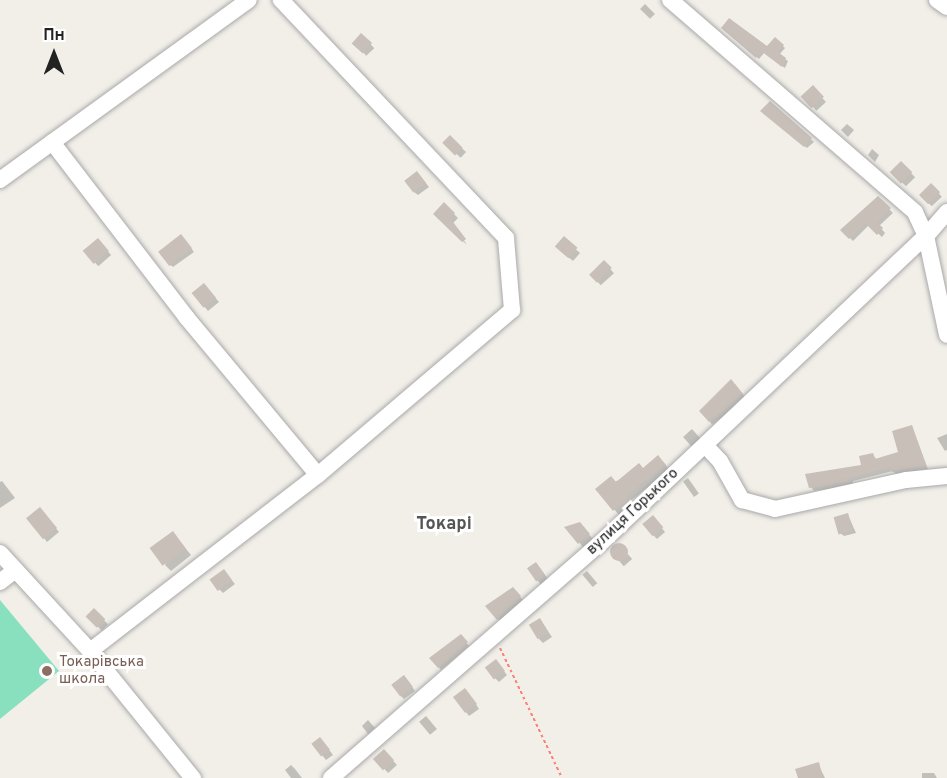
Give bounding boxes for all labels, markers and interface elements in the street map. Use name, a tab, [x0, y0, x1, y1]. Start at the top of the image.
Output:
north arrow	[24, 24, 84, 84]
text: Пн	[43, 26, 65, 46]
street label: вулиця Горького	[583, 465, 683, 559]
district label: Токарі	[416, 514, 472, 536]
place label: Токарівська школа	[59, 653, 144, 688]
marker: Токарівська школа	[40, 664, 54, 678]

